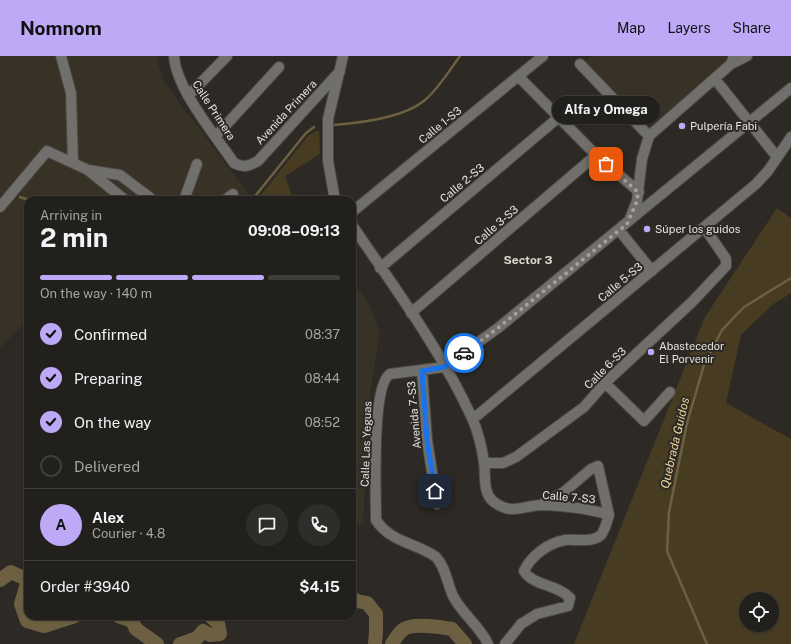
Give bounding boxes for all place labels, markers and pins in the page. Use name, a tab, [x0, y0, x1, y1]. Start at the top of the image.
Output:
callout: Alfa y Omega	[552, 96, 660, 124]
place label: Pulpería Fabi	[690, 120, 757, 132]
marker: Pulpería Fabi	[677, 121, 687, 131]
pin	[589, 147, 623, 181]
place label: Súper los guidos	[655, 223, 741, 235]
marker: Súper los guidos	[642, 224, 652, 234]
place label: Abastecedor El Porvenir	[659, 340, 724, 365]
marker: Abastecedor El Porvenir	[646, 347, 656, 357]
pin	[418, 474, 452, 508]

